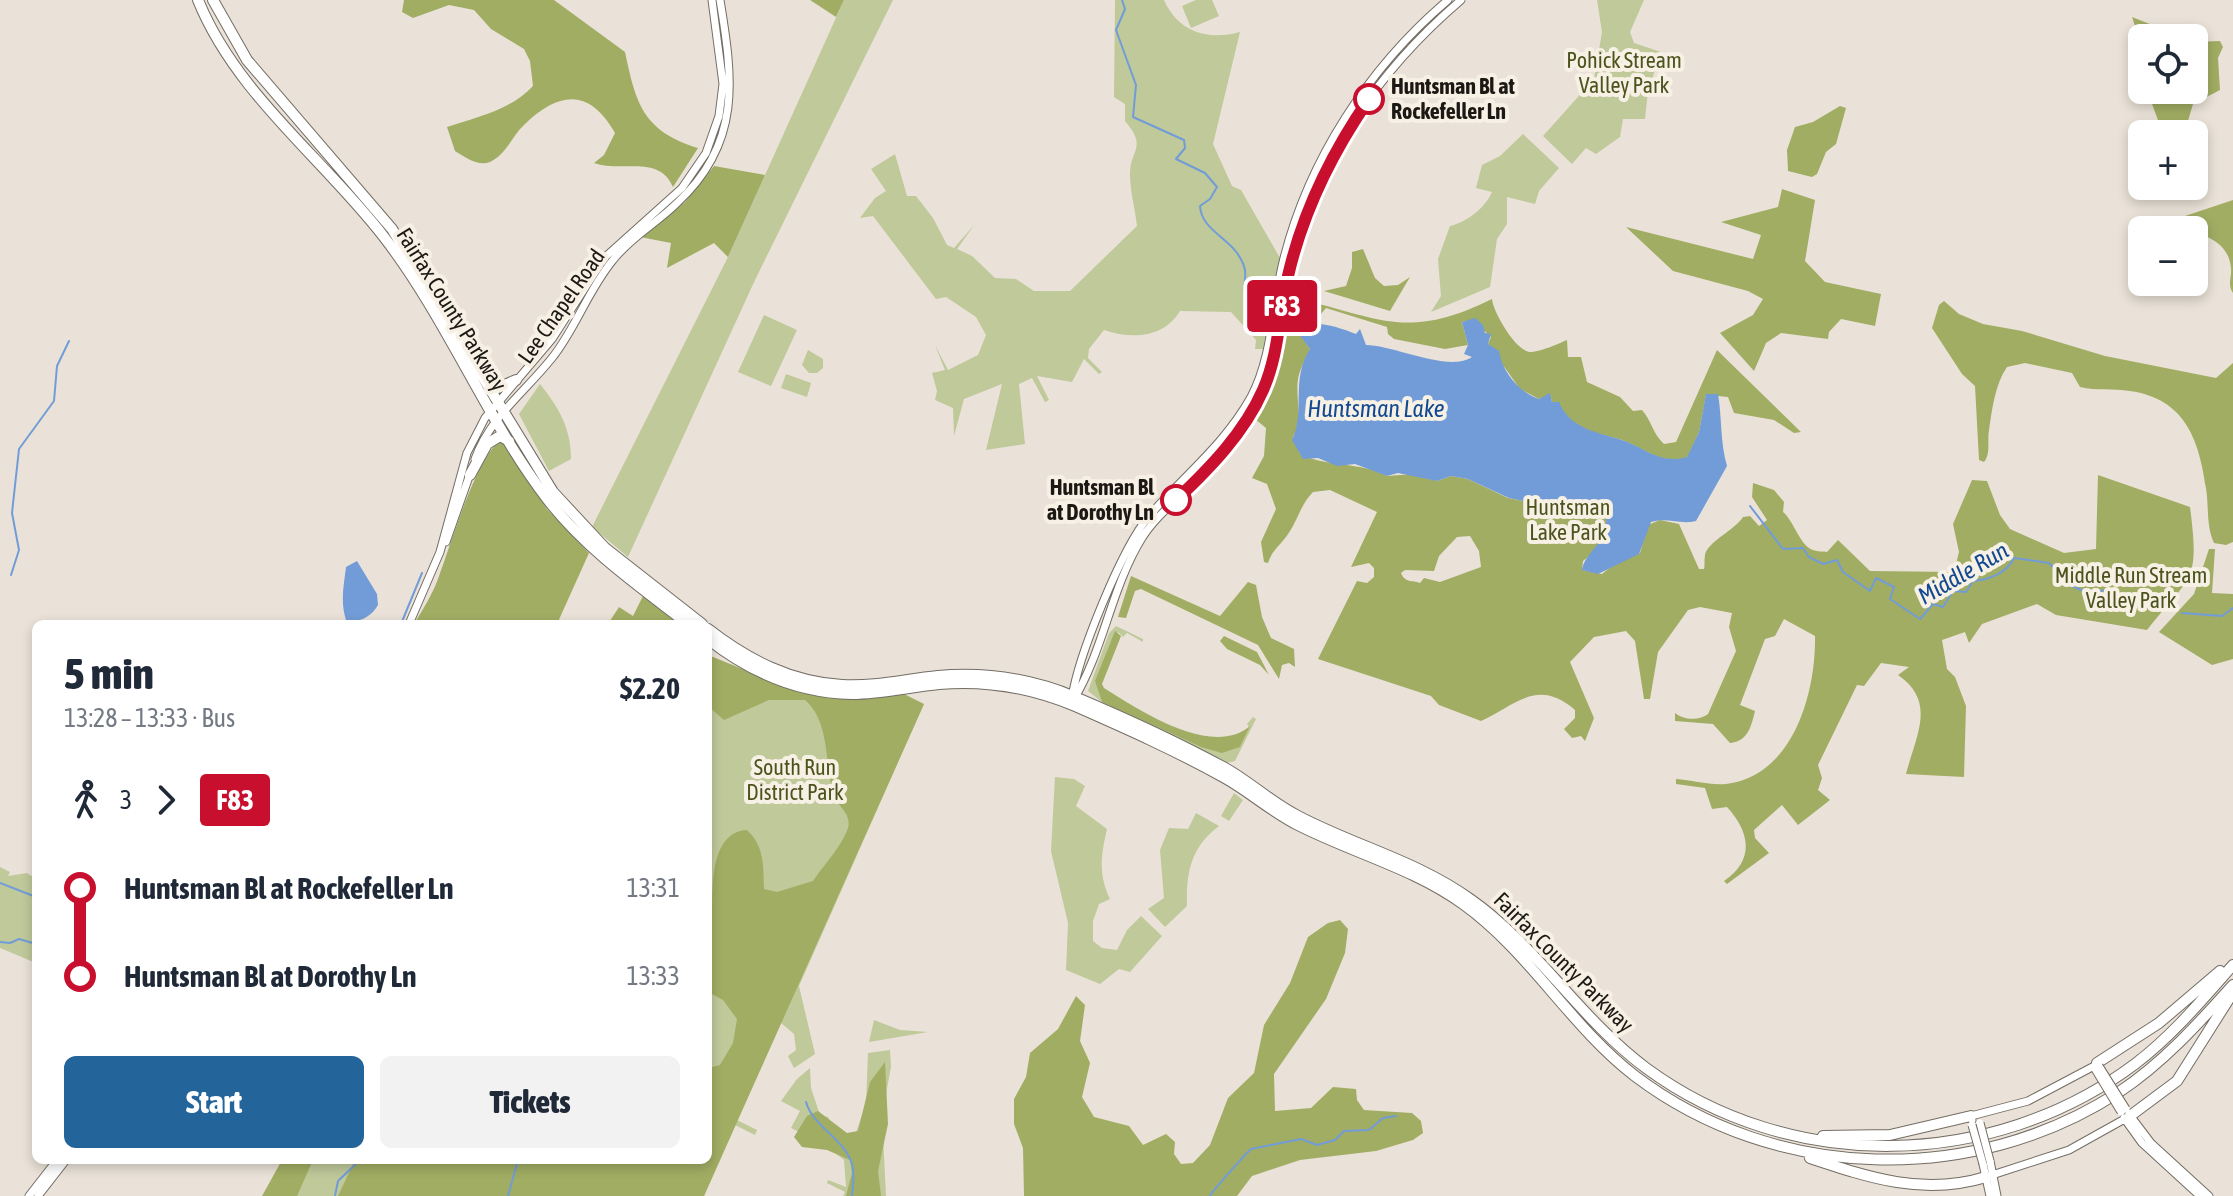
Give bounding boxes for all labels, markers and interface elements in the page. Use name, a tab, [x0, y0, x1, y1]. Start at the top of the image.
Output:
map controls	[2128, 24, 2208, 296]
button: locate	[2128, 24, 2208, 104]
park label: Pohick Stream Valley Park	[1566, 47, 1682, 98]
place label: Huntsman Bl at Rockefeller Ln	[1391, 73, 1515, 124]
marker: Huntsman Bl at Rockefeller Ln	[1354, 84, 1384, 114]
button: +	[2128, 120, 2208, 200]
button: −	[2128, 216, 2208, 296]
street label: Fairfax County Parkway	[391, 223, 513, 395]
street label: Lee Chapel Road	[512, 244, 610, 368]
line badge: F83	[1236, 280, 1328, 332]
text: F83	[1263, 290, 1301, 322]
water label: Huntsman Lake	[1307, 395, 1445, 422]
place label: Huntsman Bl at Dorothy Ln	[1047, 474, 1155, 525]
marker: Huntsman Bl at Dorothy Ln	[1161, 485, 1191, 515]
park label: Huntsman Lake Park	[1526, 494, 1610, 545]
water label: Middle Run	[1913, 536, 2013, 610]
park label: Middle Run Stream Valley Park	[2055, 562, 2207, 613]
text: 5 min	[64, 648, 154, 698]
text: $2.20	[620, 671, 680, 705]
text: 13:28 – 13:33 · Bus	[64, 703, 235, 733]
park label: South Run District Park	[746, 754, 844, 805]
icon: walk	[64, 778, 108, 822]
icon: forward	[144, 778, 188, 822]
text: F83	[216, 784, 254, 816]
text: 3	[120, 785, 132, 815]
text: Huntsman Bl at Rockefeller Ln	[124, 871, 454, 905]
text: 13:31	[626, 873, 680, 903]
street label: Fairfax County Parkway	[1489, 887, 1639, 1037]
text: Huntsman Bl at Dorothy Ln	[124, 959, 417, 993]
text: 13:33	[626, 961, 680, 991]
button: Start	[64, 1056, 364, 1148]
button: Tickets	[380, 1056, 680, 1148]

